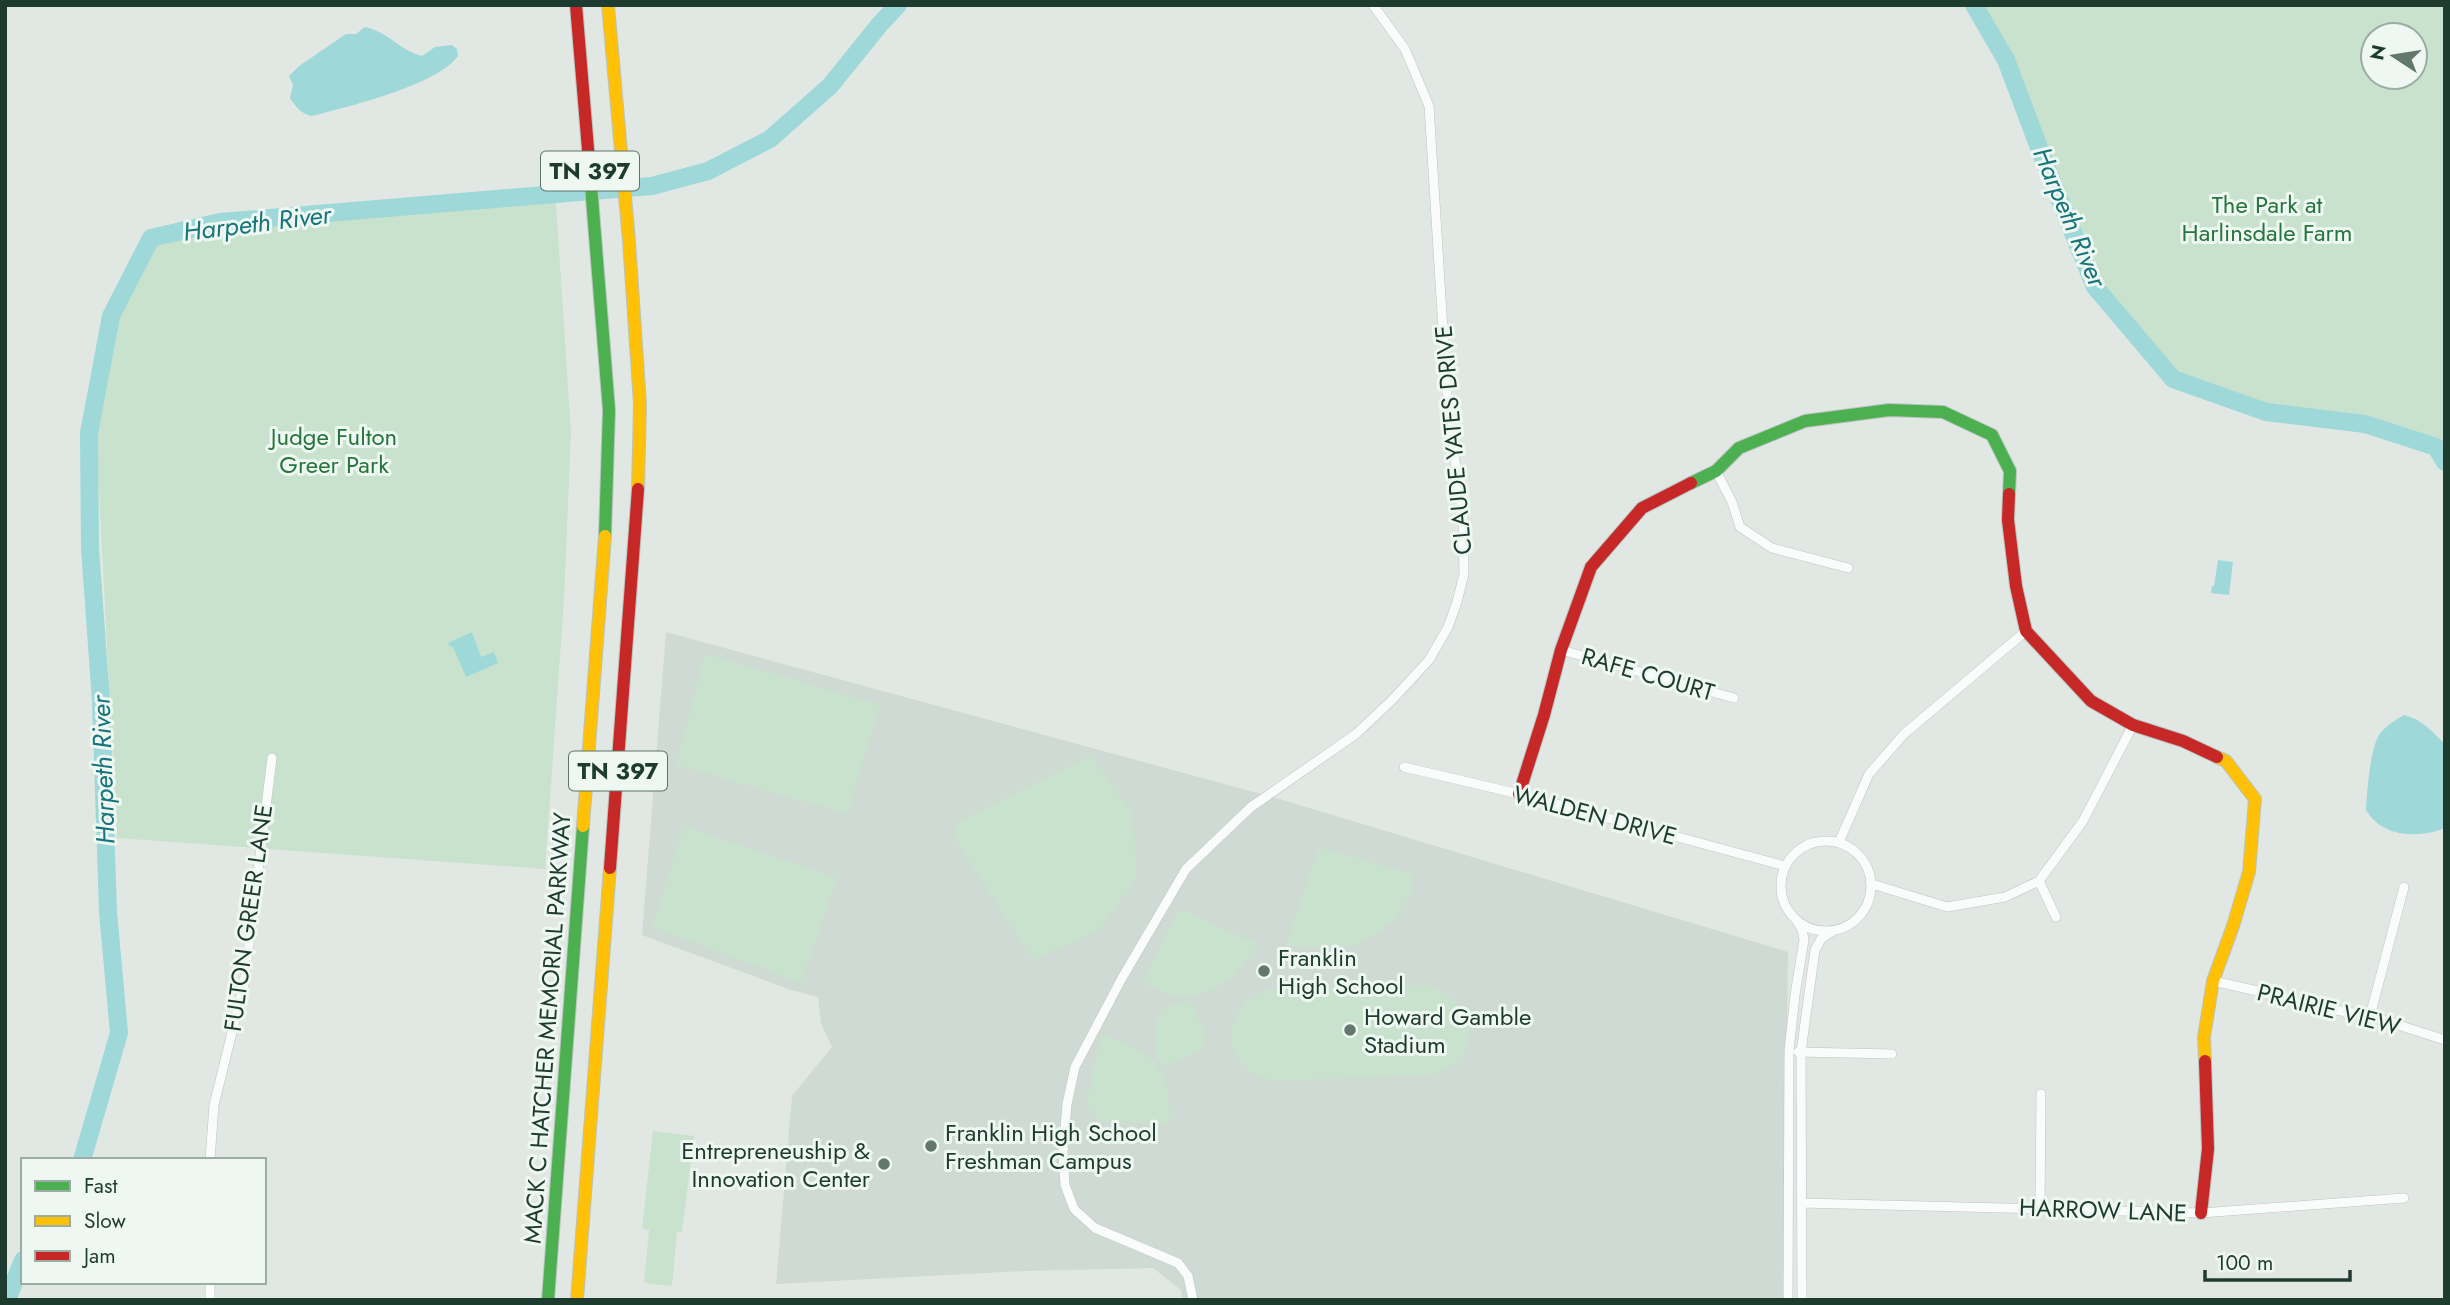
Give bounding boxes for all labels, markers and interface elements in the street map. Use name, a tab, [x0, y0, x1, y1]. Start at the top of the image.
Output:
north arrow	[2359, 21, 2429, 91]
text: N	[2363, 42, 2393, 63]
water label: Harpeth River	[2023, 141, 2117, 294]
road number: TN 397	[541, 152, 639, 190]
park label: The Park at Harlinsdale Farm	[2181, 187, 2353, 250]
water label: Harpeth River	[181, 195, 334, 251]
street label: CLAUDE YATES DRIVE	[1426, 324, 1480, 556]
park label: Judge Fulton Greer Park	[268, 419, 397, 482]
street label: RAFE COURT	[1577, 638, 1719, 710]
water label: Harpeth River	[81, 694, 125, 845]
road number: TN 397	[569, 751, 667, 790]
street label: WALDEN DRIVE	[1509, 776, 1681, 854]
street label: FULTON GREER LANE	[215, 802, 281, 1034]
street label: MACK C HATCHER MEMORIAL PARKWAY	[514, 811, 580, 1245]
place label: Franklin High School	[1278, 940, 1404, 1003]
marker: Franklin High School	[1256, 963, 1272, 979]
street label: PRAIRIE VIEW	[2254, 974, 2405, 1044]
place label: Howard Gamble Stadium	[1364, 999, 1531, 1062]
marker: Howard Gamble Stadium	[1342, 1022, 1358, 1038]
place label: Franklin High School Freshman Campus	[945, 1115, 1157, 1178]
place label: Entrepreneuship & Innovation Center	[681, 1133, 871, 1196]
marker: Franklin High School Freshman Campus	[923, 1138, 939, 1154]
marker: Entrepreneuship & Innovation Center	[876, 1156, 892, 1172]
legend	[21, 1158, 266, 1284]
text: Fast	[84, 1171, 117, 1201]
street label: HARROW LANE	[2018, 1190, 2188, 1230]
text: Slow	[84, 1206, 126, 1236]
scale bar	[2205, 1238, 2350, 1282]
text: Jam	[81, 1241, 116, 1271]
text: 100 m	[2216, 1248, 2273, 1278]

